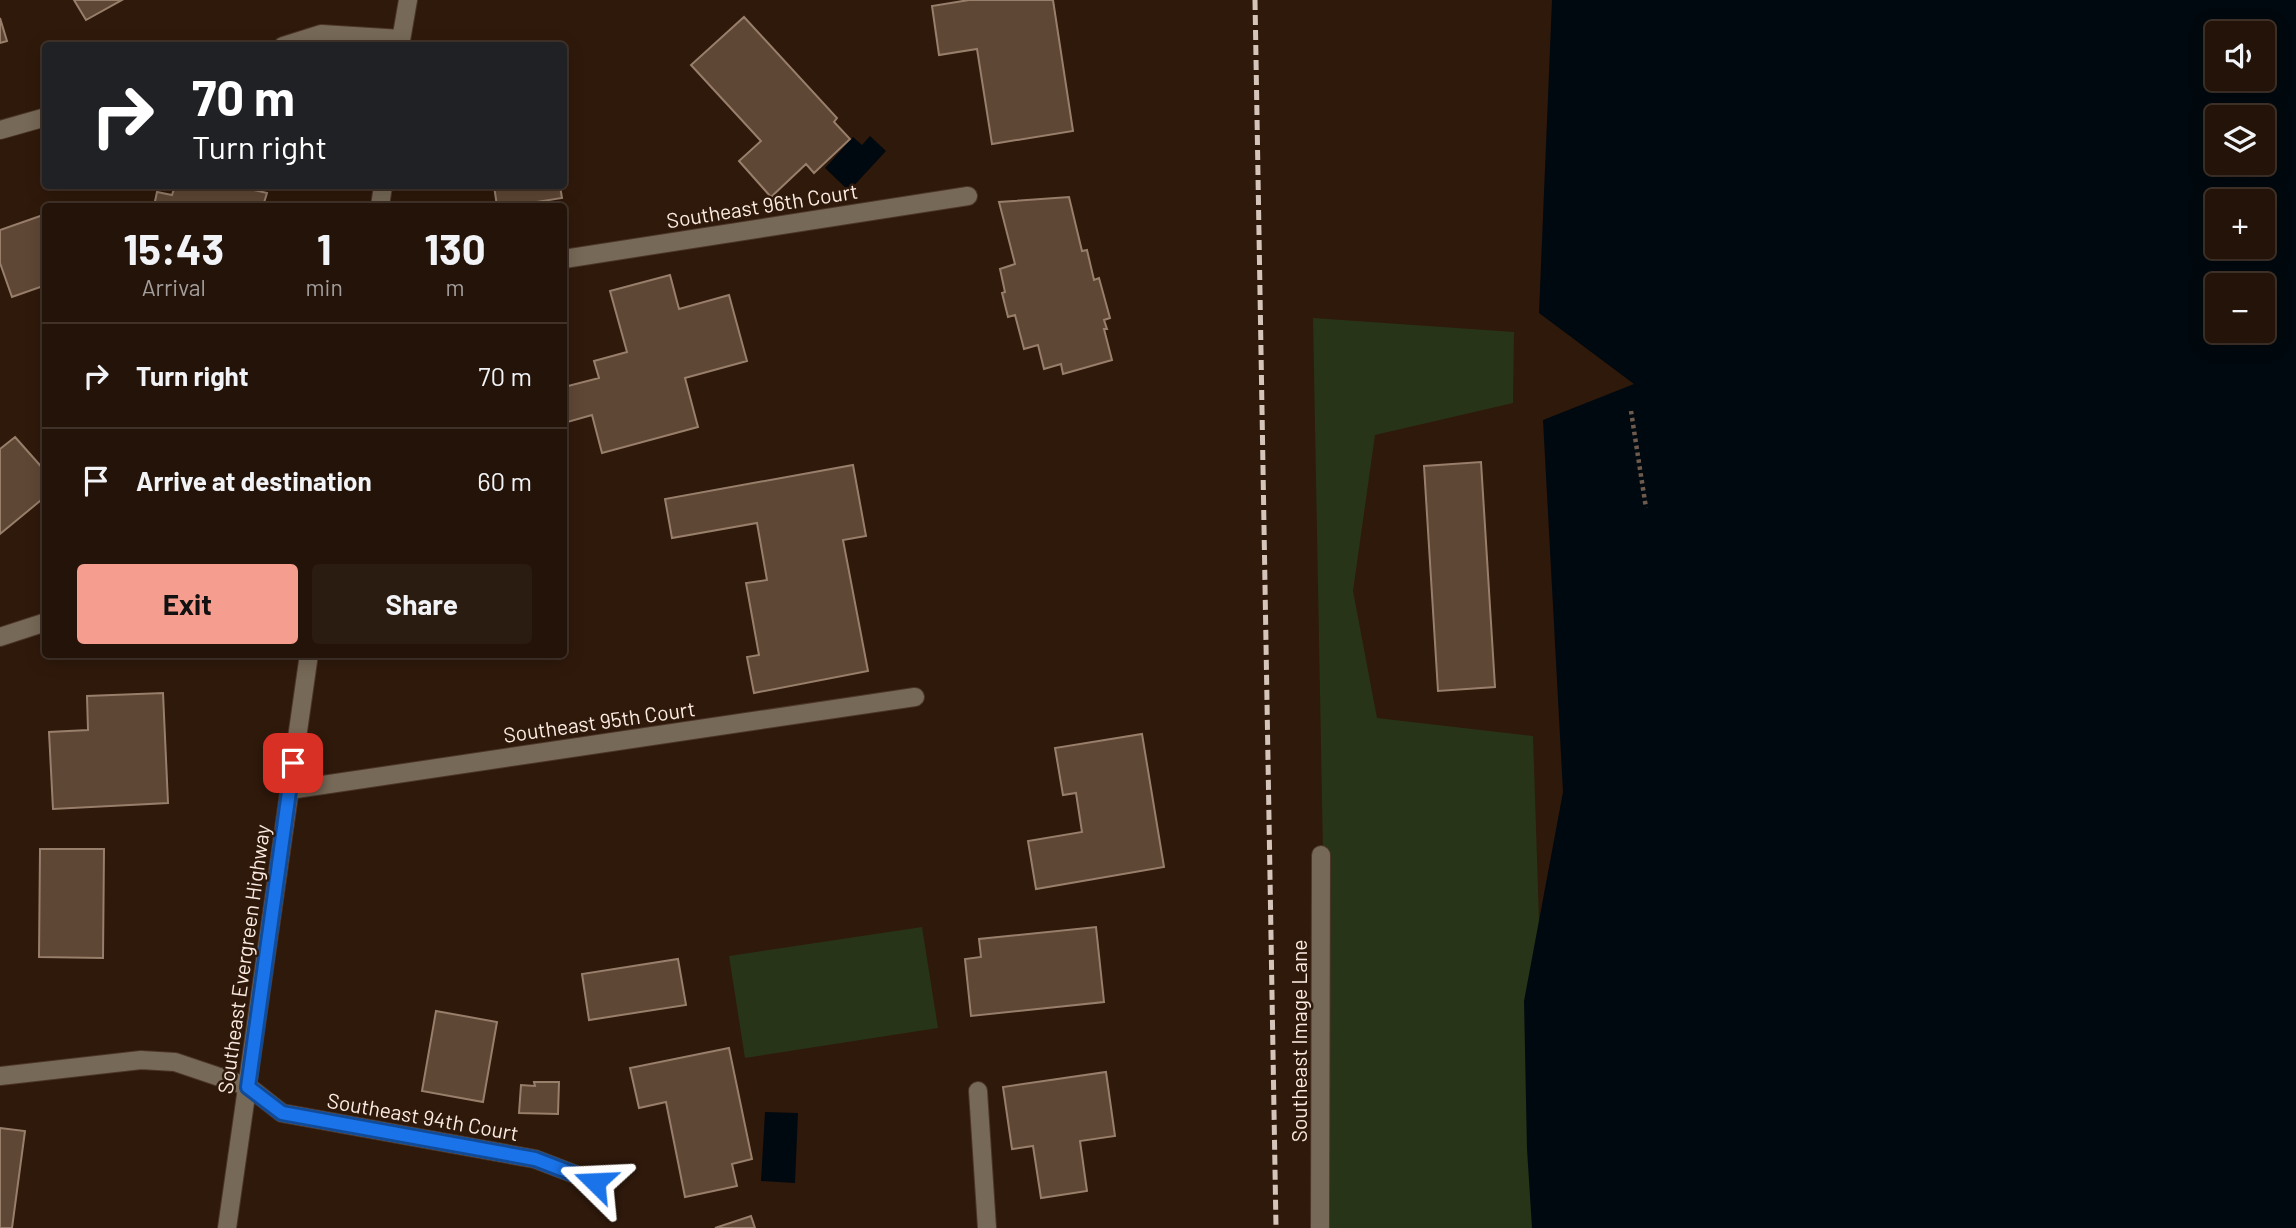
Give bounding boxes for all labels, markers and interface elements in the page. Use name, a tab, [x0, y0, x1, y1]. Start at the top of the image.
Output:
map controls	[2205, 21, 2275, 343]
button: sound	[2205, 21, 2275, 91]
text: 70 m	[192, 67, 295, 126]
icon: right	[77, 70, 168, 161]
button: layers	[2205, 105, 2275, 175]
text: Turn right	[192, 127, 327, 165]
street label: Southeast 96th Court	[665, 178, 859, 232]
button: +	[2205, 189, 2275, 259]
text: 15:43	[123, 223, 224, 273]
text: 1	[317, 223, 332, 273]
text: 130	[424, 223, 486, 273]
text: Arrival	[142, 273, 206, 301]
text: min	[306, 273, 343, 301]
text: m	[445, 273, 464, 301]
button: −	[2205, 273, 2275, 343]
icon: right	[77, 357, 115, 395]
text: Turn right	[136, 360, 249, 391]
text: 70 m	[478, 360, 532, 391]
icon: arrive	[77, 462, 115, 500]
text: Arrive at destination	[136, 465, 372, 496]
text: 60 m	[477, 465, 532, 496]
button: Exit	[77, 564, 298, 644]
button: Share	[312, 564, 532, 644]
street label: Southeast 95th Court	[501, 695, 697, 747]
pin	[263, 733, 323, 793]
icon: arrive	[274, 744, 312, 782]
street label: Southeast Evergreen Highway	[212, 822, 274, 1095]
street label: Southeast Image Lane	[1286, 940, 1311, 1142]
street label: Southeast 94th Court	[325, 1087, 521, 1145]
position arrow	[558, 1145, 632, 1219]

